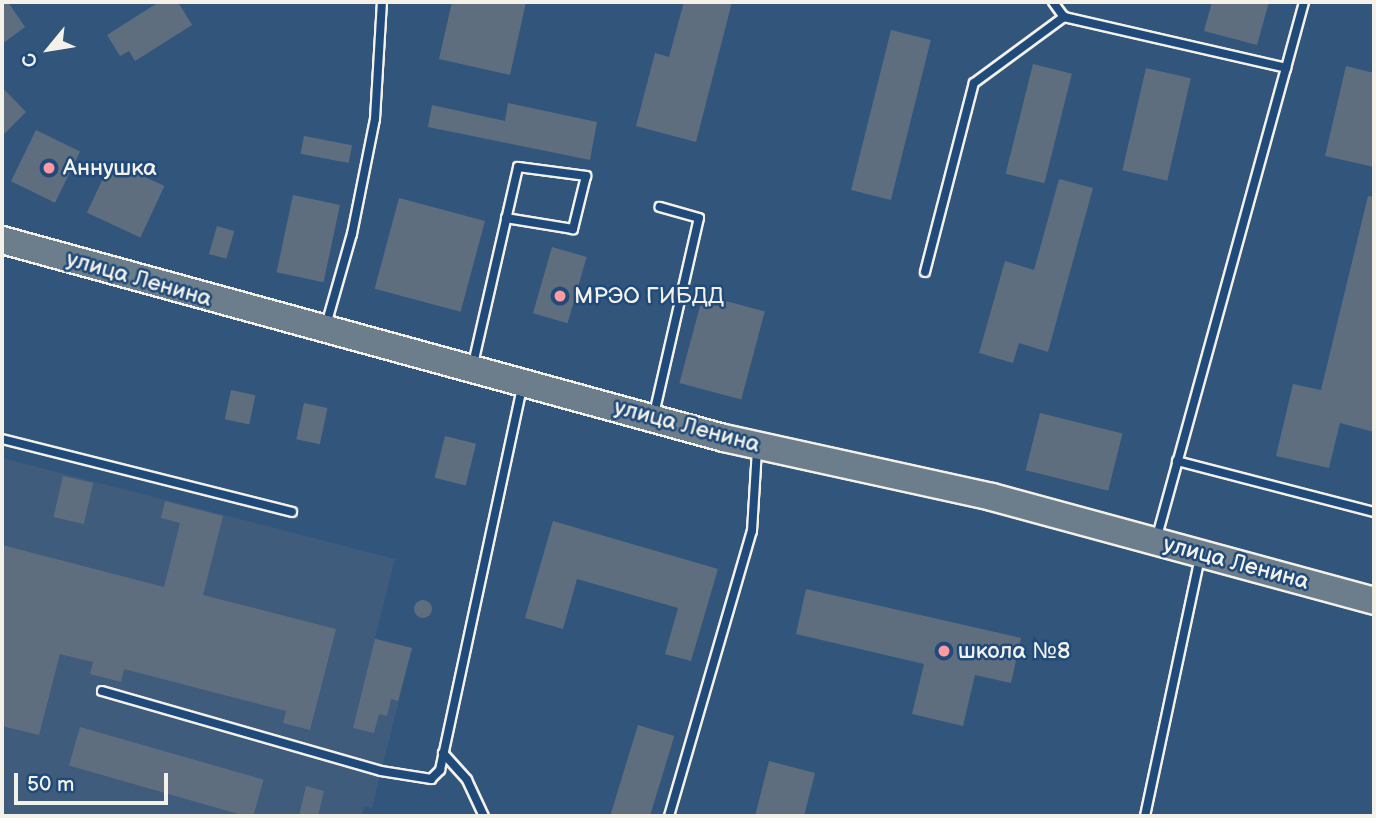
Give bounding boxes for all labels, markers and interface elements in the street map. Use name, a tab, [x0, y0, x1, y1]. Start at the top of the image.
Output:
north arrow	[14, 14, 84, 84]
text: С	[17, 48, 44, 71]
place label: Аннушка	[63, 154, 157, 182]
marker: Аннушка	[41, 160, 57, 176]
street label: улица Ленина	[63, 245, 215, 313]
place label: МРЭО ГИБДД	[574, 282, 724, 310]
marker: МРЭО ГИБДД	[552, 288, 568, 304]
street label: улица Ленина	[611, 393, 763, 459]
street label: улица Ленина	[1160, 530, 1312, 596]
place label: школа №8	[958, 637, 1070, 665]
marker: школа №8	[936, 643, 952, 659]
scale bar	[18, 758, 172, 802]
text: 50 m	[27, 772, 74, 797]

